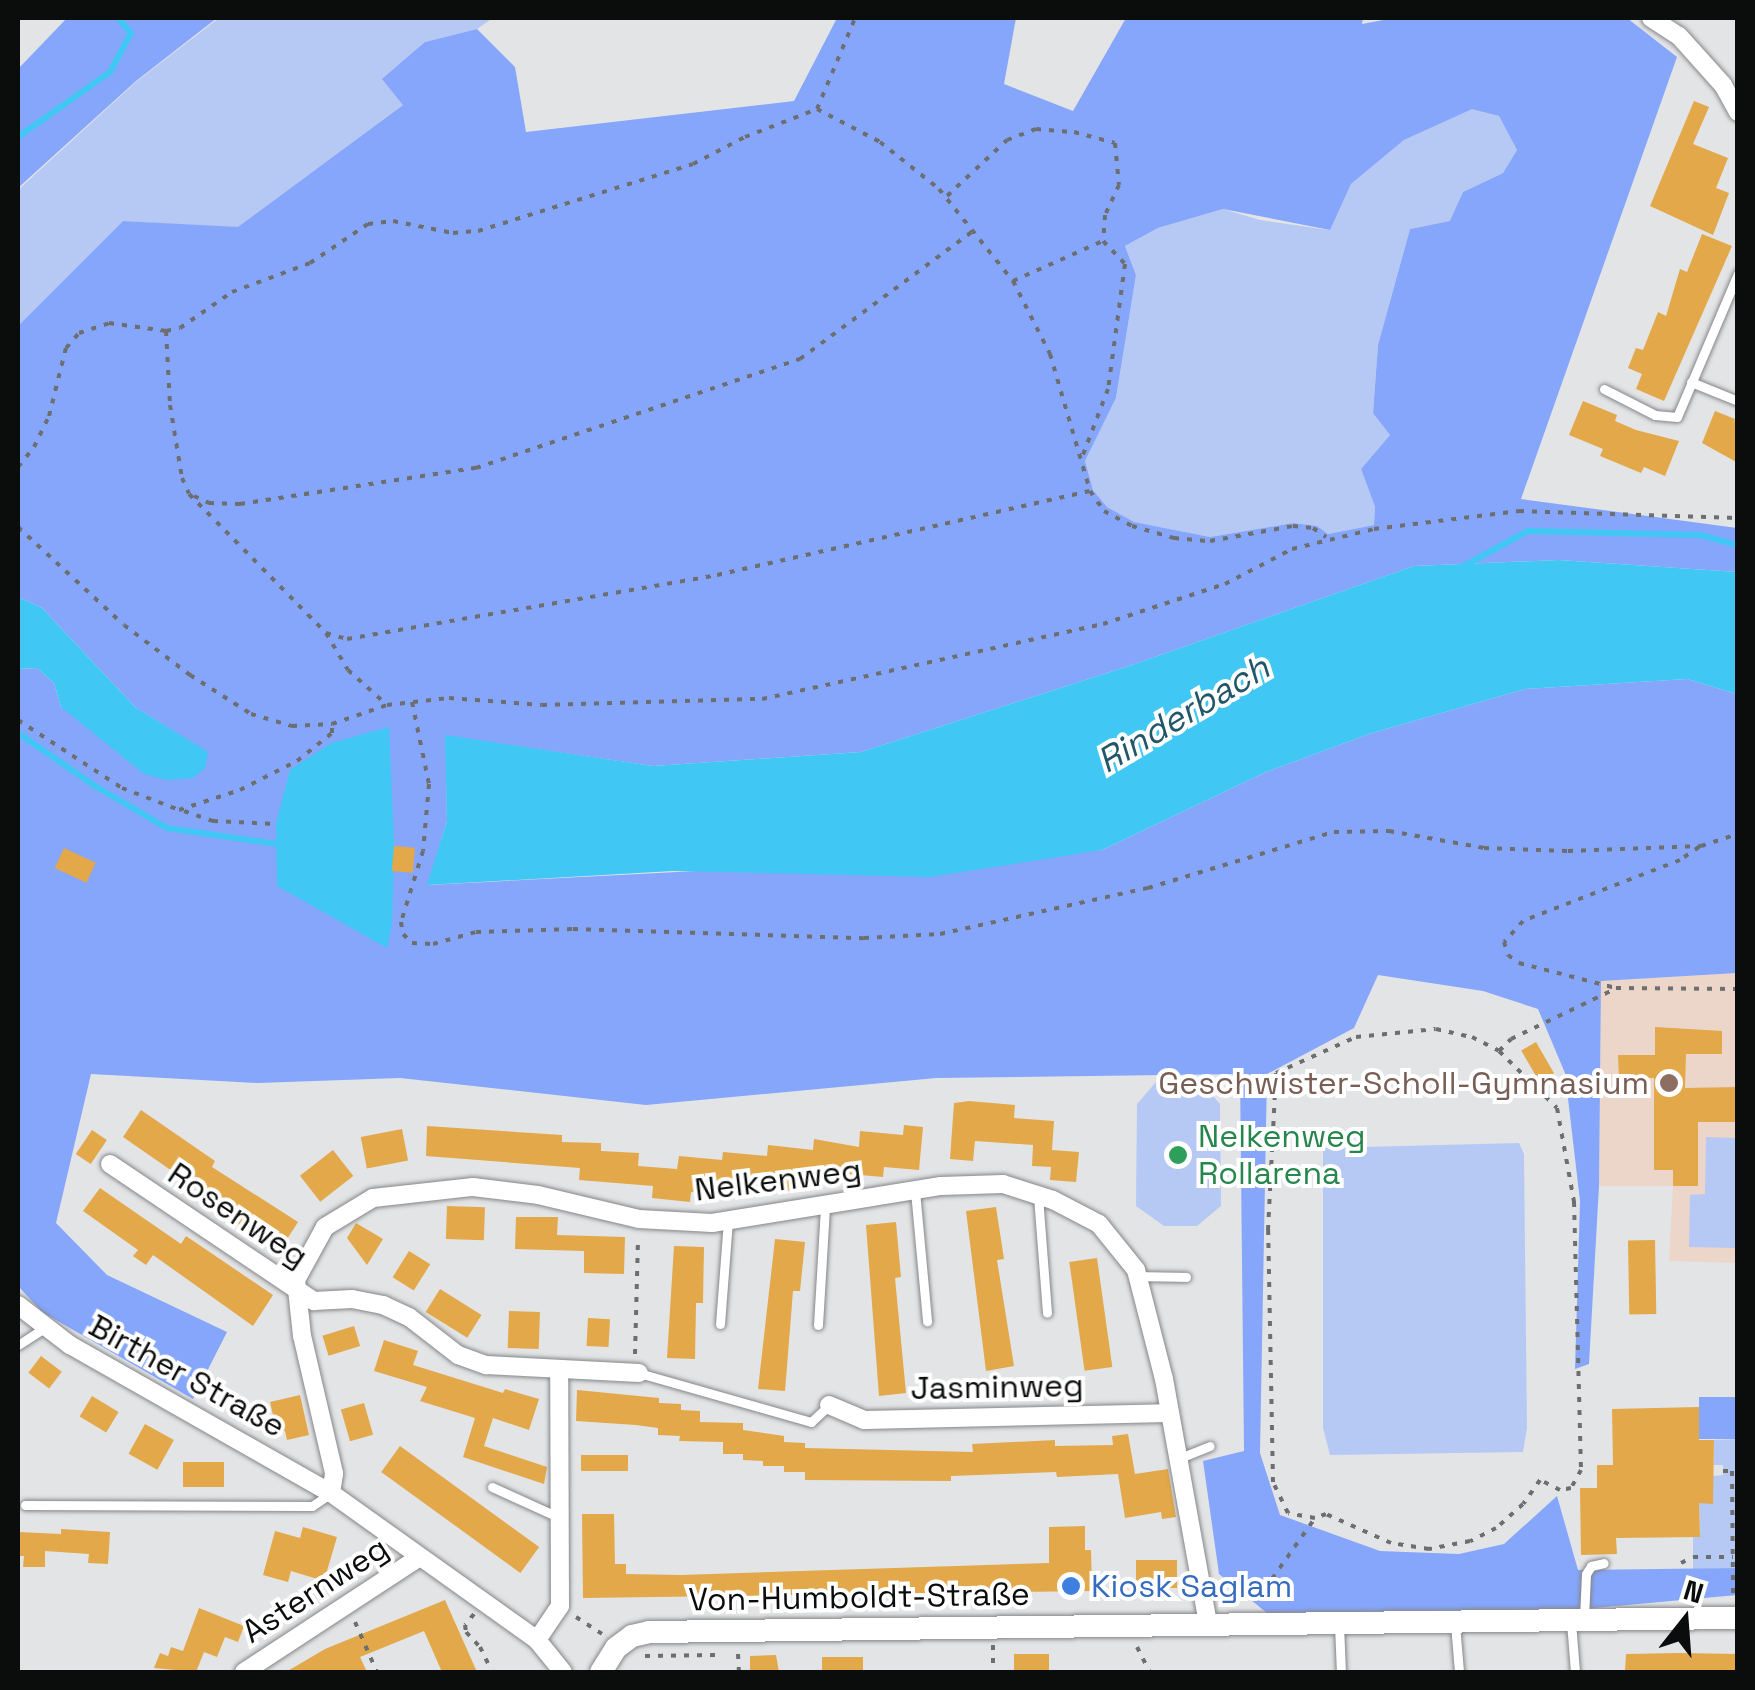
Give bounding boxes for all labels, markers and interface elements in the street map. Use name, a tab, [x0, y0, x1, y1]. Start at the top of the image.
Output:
water label: Rinderbach	[1089, 646, 1277, 782]
place label: Geschwister-Scholl-Gymnasium	[1158, 1064, 1649, 1102]
marker: Geschwister-Scholl-Gymnasium	[1658, 1072, 1680, 1094]
place label: Nelkenweg Rollarena	[1198, 1118, 1366, 1193]
marker: Nelkenweg Rollarena	[1167, 1144, 1189, 1166]
street label: Nelkenweg	[692, 1151, 864, 1209]
street label: Rosenweg	[161, 1154, 315, 1276]
street label: Birther Straße	[82, 1306, 292, 1446]
street label: Jasminweg	[910, 1366, 1084, 1408]
street label: Asternweg	[235, 1529, 395, 1651]
place label: Kiosk Saglam	[1091, 1567, 1292, 1605]
north arrow	[1635, 1570, 1735, 1670]
text: N	[1680, 1571, 1708, 1611]
street label: Von-Humboldt-Straße	[688, 1575, 1030, 1619]
marker: Kiosk Saglam	[1060, 1575, 1082, 1597]

